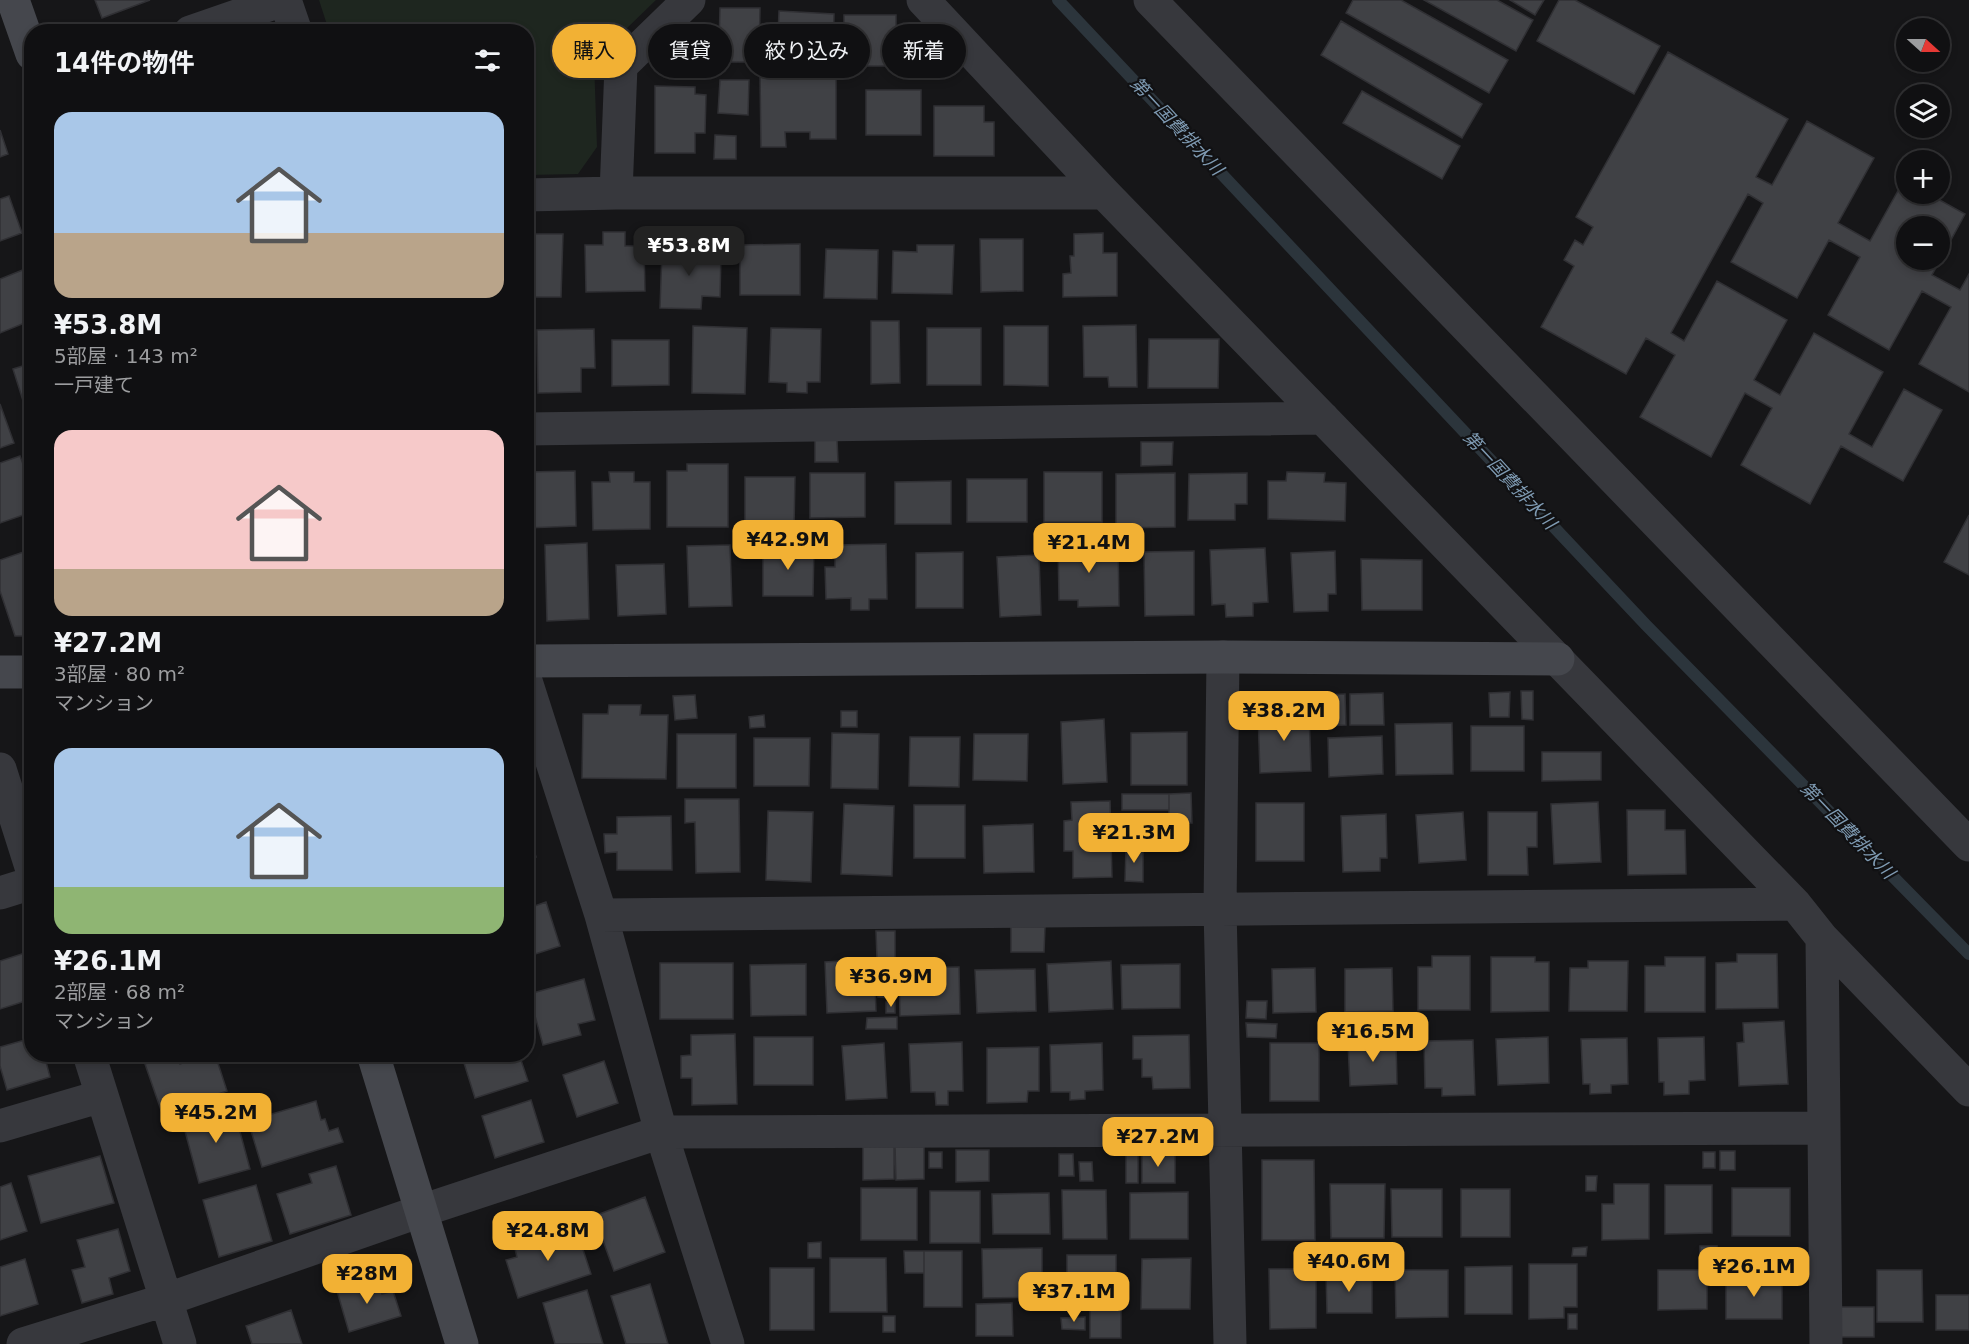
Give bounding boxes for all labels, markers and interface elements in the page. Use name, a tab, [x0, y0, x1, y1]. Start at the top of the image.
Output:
north arrow	[1896, 18, 1950, 72]
map controls	[1896, 18, 1950, 270]
chip: 購入	[552, 24, 636, 78]
chip: 賃貸	[648, 24, 732, 78]
chip: 絞り込み	[744, 24, 870, 78]
chip: 新着	[882, 24, 966, 78]
icon: filters	[471, 44, 504, 77]
text: 14件の物件	[54, 48, 194, 78]
water label: 第一国費排水川	[1126, 73, 1229, 181]
button: layers	[1896, 84, 1950, 138]
button: +	[1896, 150, 1950, 204]
icon: home	[225, 151, 333, 259]
button: −	[1896, 216, 1950, 270]
pin: ¥53.8M	[640, 226, 738, 277]
text: ¥53.8M	[647, 233, 731, 257]
text: ¥53.8M	[54, 310, 162, 340]
text: 5部屋 · 143 m²	[54, 344, 198, 368]
text: 一戸建て	[54, 373, 134, 397]
water label: 第一国費排水川	[1459, 427, 1562, 535]
icon: home	[225, 469, 333, 577]
pin: ¥42.9M	[739, 520, 837, 571]
pin: ¥21.4M	[1040, 523, 1138, 574]
text: ¥42.9M	[746, 527, 830, 551]
text: ¥21.4M	[1047, 530, 1131, 554]
text: ¥27.2M	[54, 628, 162, 658]
text: 3部屋 · 80 m²	[54, 662, 185, 686]
text: マンション	[54, 691, 154, 715]
pin: ¥38.2M	[1235, 691, 1333, 742]
text: ¥38.2M	[1242, 698, 1326, 722]
water label: 第一国費排水川	[1797, 777, 1901, 884]
icon: home	[225, 787, 333, 895]
pin: ¥21.3M	[1085, 813, 1183, 864]
text: ¥21.3M	[1092, 820, 1176, 844]
text: ¥26.1M	[54, 946, 162, 976]
pin: ¥36.9M	[842, 957, 940, 1008]
text: ¥36.9M	[849, 964, 933, 988]
text: 2部屋 · 68 m²	[54, 980, 185, 1004]
text: マンション	[54, 1009, 154, 1033]
pin: ¥16.5M	[1324, 1012, 1422, 1063]
text: ¥16.5M	[1331, 1019, 1415, 1043]
pin: ¥45.2M	[167, 1093, 265, 1144]
text: ¥45.2M	[174, 1100, 258, 1124]
pin: ¥27.2M	[1109, 1117, 1207, 1168]
text: ¥27.2M	[1116, 1124, 1200, 1148]
pin: ¥24.8M	[499, 1211, 597, 1262]
text: ¥24.8M	[506, 1218, 590, 1242]
pin: ¥40.6M	[1300, 1242, 1398, 1293]
pin: ¥26.1M	[1705, 1247, 1803, 1298]
text: ¥40.6M	[1307, 1249, 1391, 1273]
pin: ¥28M	[331, 1254, 403, 1305]
text: ¥26.1M	[1712, 1254, 1796, 1278]
text: ¥28M	[336, 1261, 398, 1285]
pin: ¥37.1M	[1025, 1272, 1123, 1323]
text: ¥37.1M	[1032, 1279, 1116, 1303]

